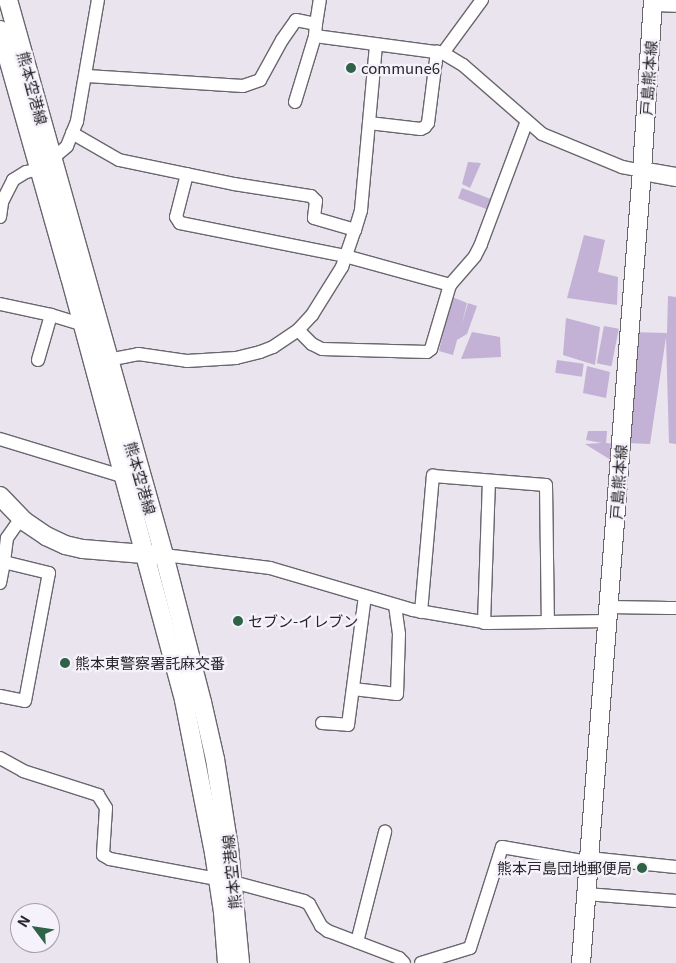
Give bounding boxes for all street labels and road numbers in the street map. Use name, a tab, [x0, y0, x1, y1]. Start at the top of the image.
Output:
street label: 戸島熊本線	[636, 40, 660, 116]
street label: 熊本空港線	[15, 49, 51, 127]
street label: 熊本空港線	[122, 439, 160, 517]
street label: 戸島熊本線	[606, 444, 630, 520]
street label: 熊本空港線	[218, 834, 244, 910]

